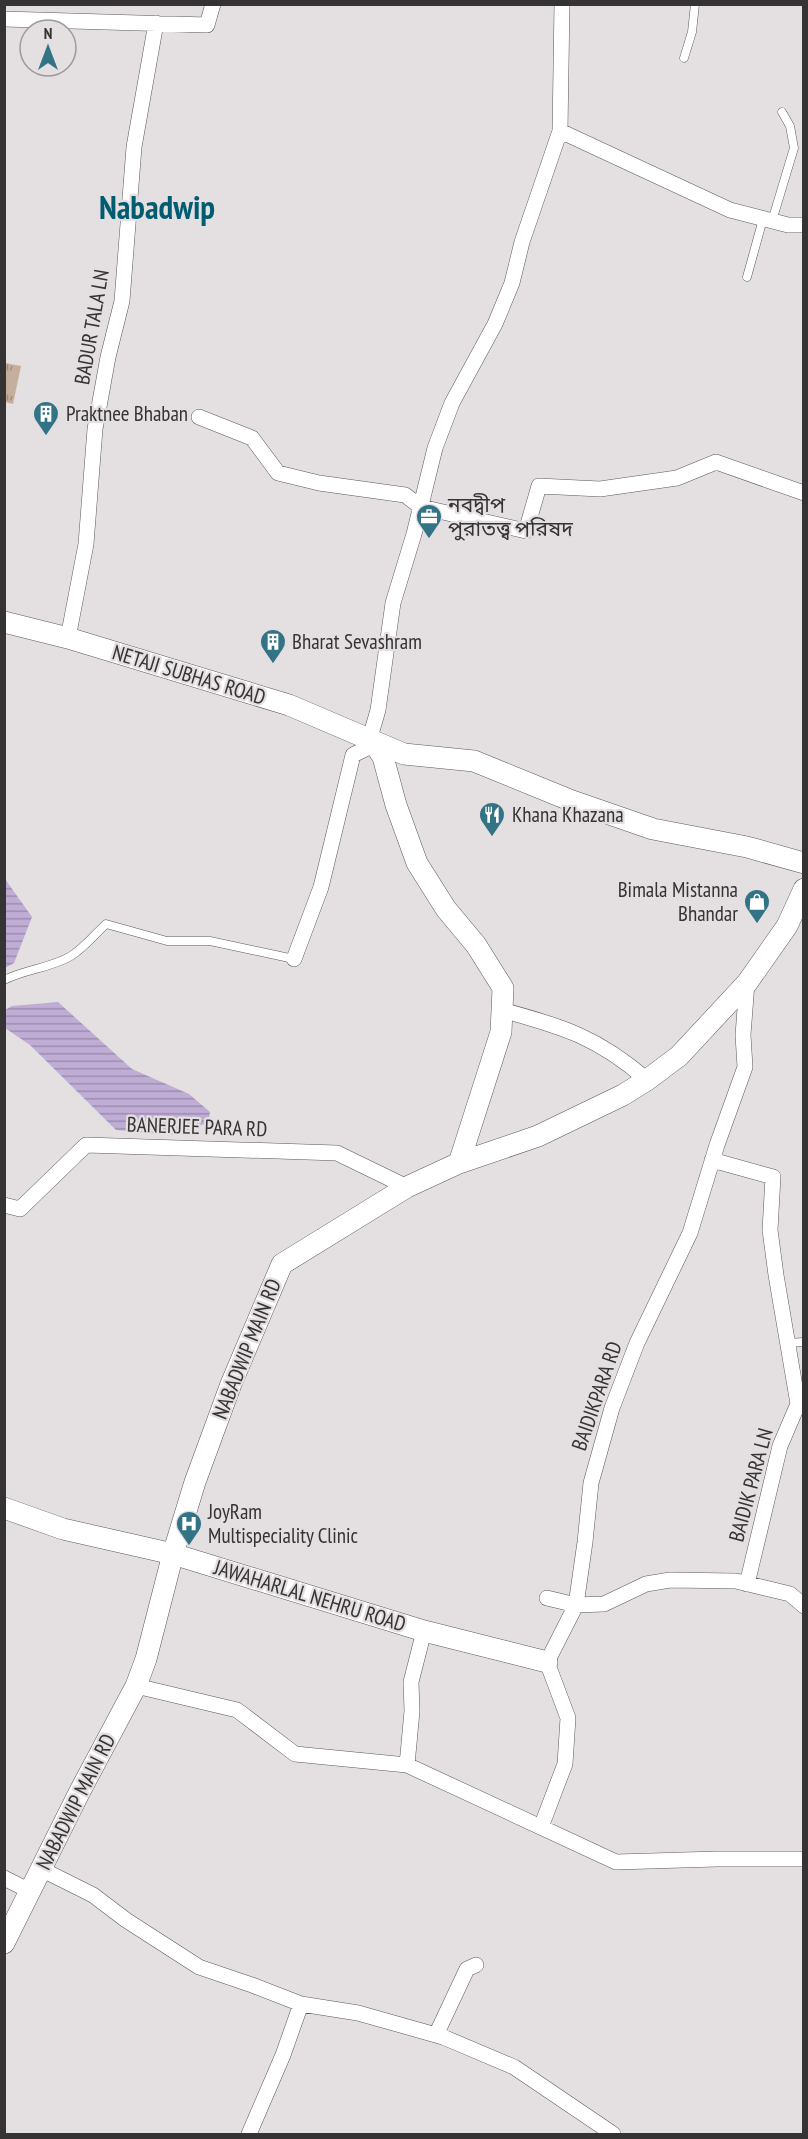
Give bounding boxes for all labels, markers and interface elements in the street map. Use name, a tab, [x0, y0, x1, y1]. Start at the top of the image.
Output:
north arrow	[18, 18, 78, 78]
text: N	[44, 23, 52, 43]
district label: Nabadwip	[99, 185, 215, 228]
street label: BADUR TALA LN	[68, 267, 115, 387]
building icon: Praktnee Bhaban	[31, 399, 61, 437]
place label: Praktnee Bhaban	[66, 400, 188, 427]
place label: নবদ্বীপ পুরাতত্ত্ব পরিষদ	[447, 491, 573, 542]
office icon: নবদ্বীপ পুরাতত্ত্ব পরিষদ	[414, 502, 444, 540]
building icon: Bharat Sevashram	[258, 627, 288, 665]
place label: Bharat Sevashram	[292, 628, 422, 655]
street label: NETAJI SUBHAS ROAD	[109, 638, 269, 711]
restaurant icon: Khana Khazana	[477, 800, 507, 838]
place label: Khana Khazana	[512, 801, 624, 828]
place label: Bimala Mistanna Bhandar	[618, 876, 738, 927]
shop icon: Bimala Mistanna Bhandar	[742, 887, 772, 925]
street label: BANERJEE PARA RD	[126, 1111, 268, 1142]
street label: NABADWIP MAIN RD	[206, 1275, 287, 1423]
street label: BAIDIKPARA RD	[565, 1338, 628, 1454]
street label: BAIDIK PARA LN	[722, 1425, 779, 1545]
place label: JoyRam Multispeciality Clinic	[207, 1498, 359, 1549]
hospital icon: JoyRam Multispeciality Clinic	[174, 1509, 204, 1547]
street label: JAWAHARLAL NEHRU ROAD	[210, 1553, 409, 1638]
street label: NABADWIP MAIN RD	[30, 1729, 121, 1874]

